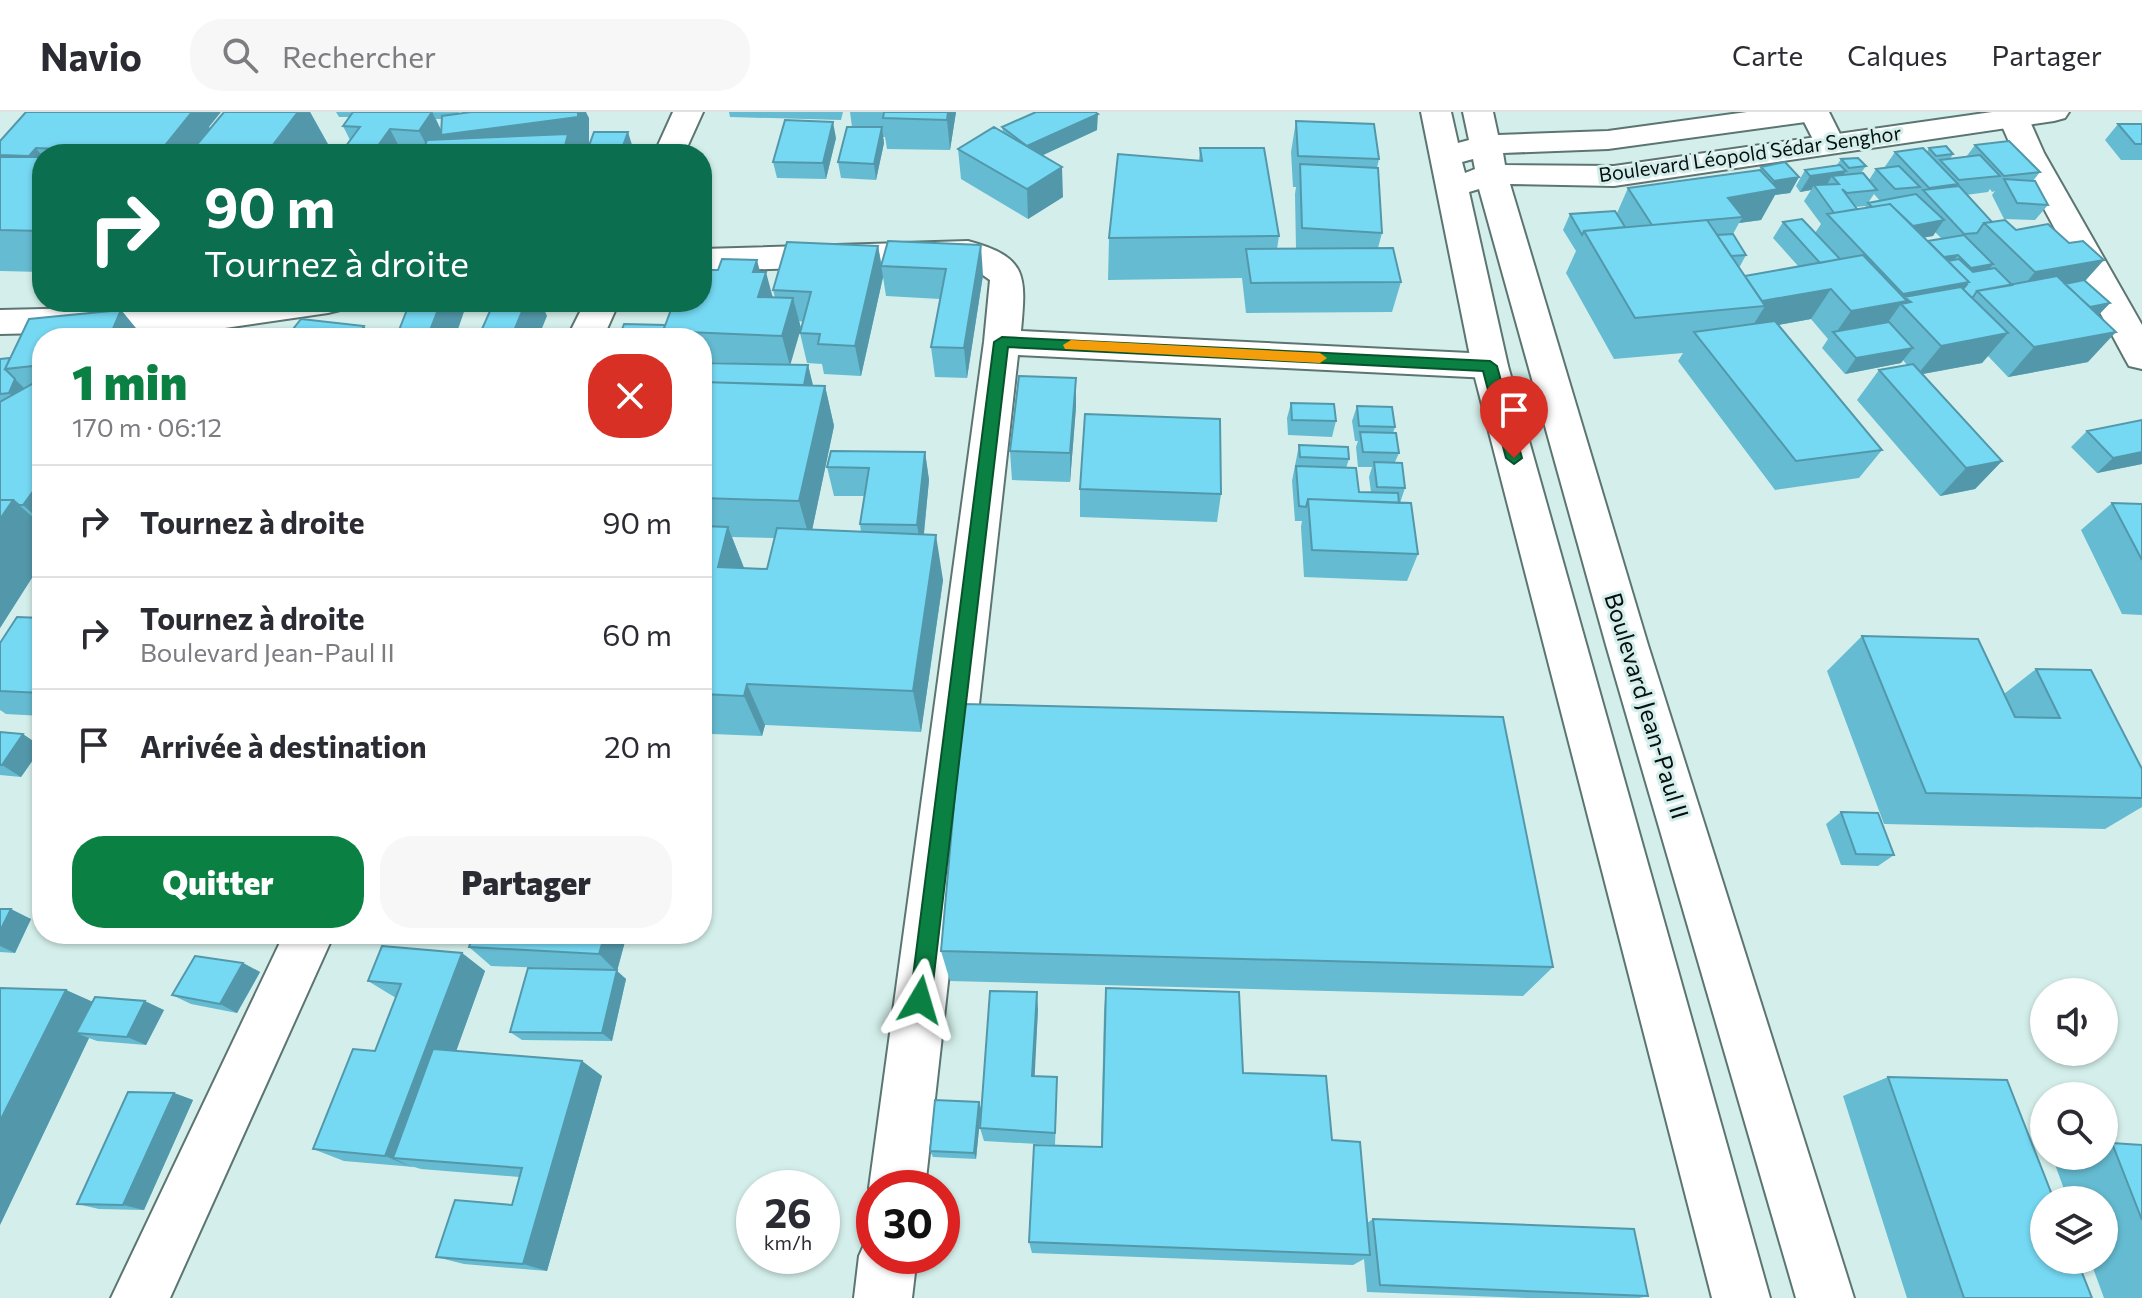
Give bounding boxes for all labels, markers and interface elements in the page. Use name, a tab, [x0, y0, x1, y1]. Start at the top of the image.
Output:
search box	[190, 19, 750, 91]
text: Navio	[40, 32, 142, 79]
icon: search	[218, 33, 262, 77]
text: Rechercher	[282, 37, 436, 74]
text: Carte	[1732, 38, 1803, 72]
text: Calques	[1847, 38, 1948, 72]
text: Partager	[1992, 38, 2102, 72]
street label: Boulevard Léopold Sédar Senghor	[1597, 120, 1903, 186]
text: 90 m	[204, 171, 335, 240]
icon: right	[72, 176, 176, 280]
text: Tournez à droite	[204, 240, 469, 284]
text: 1 min	[72, 351, 187, 410]
button: close	[588, 354, 672, 438]
pin	[1480, 376, 1548, 458]
icon: arrive	[1492, 388, 1536, 432]
text: 170 m · 06:12	[72, 411, 222, 442]
icon: right	[72, 499, 116, 543]
text: Tournez à droite	[140, 503, 364, 540]
text: 90 m	[602, 503, 672, 540]
street label: Boulevard Jean-Paul II	[1599, 589, 1696, 822]
text: Tournez à droite	[140, 599, 364, 636]
icon: right	[72, 611, 116, 655]
text: 60 m	[602, 615, 672, 652]
text: Boulevard Jean-Paul II	[140, 636, 395, 667]
icon: arrive	[72, 723, 116, 767]
text: Arrivée à destination	[140, 727, 427, 764]
text: 20 m	[604, 727, 672, 764]
button: Quitter	[72, 836, 364, 928]
button: Partager	[380, 836, 672, 928]
position arrow	[878, 958, 962, 1042]
map controls	[2030, 978, 2118, 1274]
button: sound	[2030, 978, 2118, 1066]
button: search	[2030, 1082, 2118, 1170]
speed limit sign: 30	[856, 1170, 960, 1274]
button: layers	[2030, 1186, 2118, 1274]
text: 26	[764, 1187, 812, 1236]
text: km/h	[764, 1230, 812, 1254]

